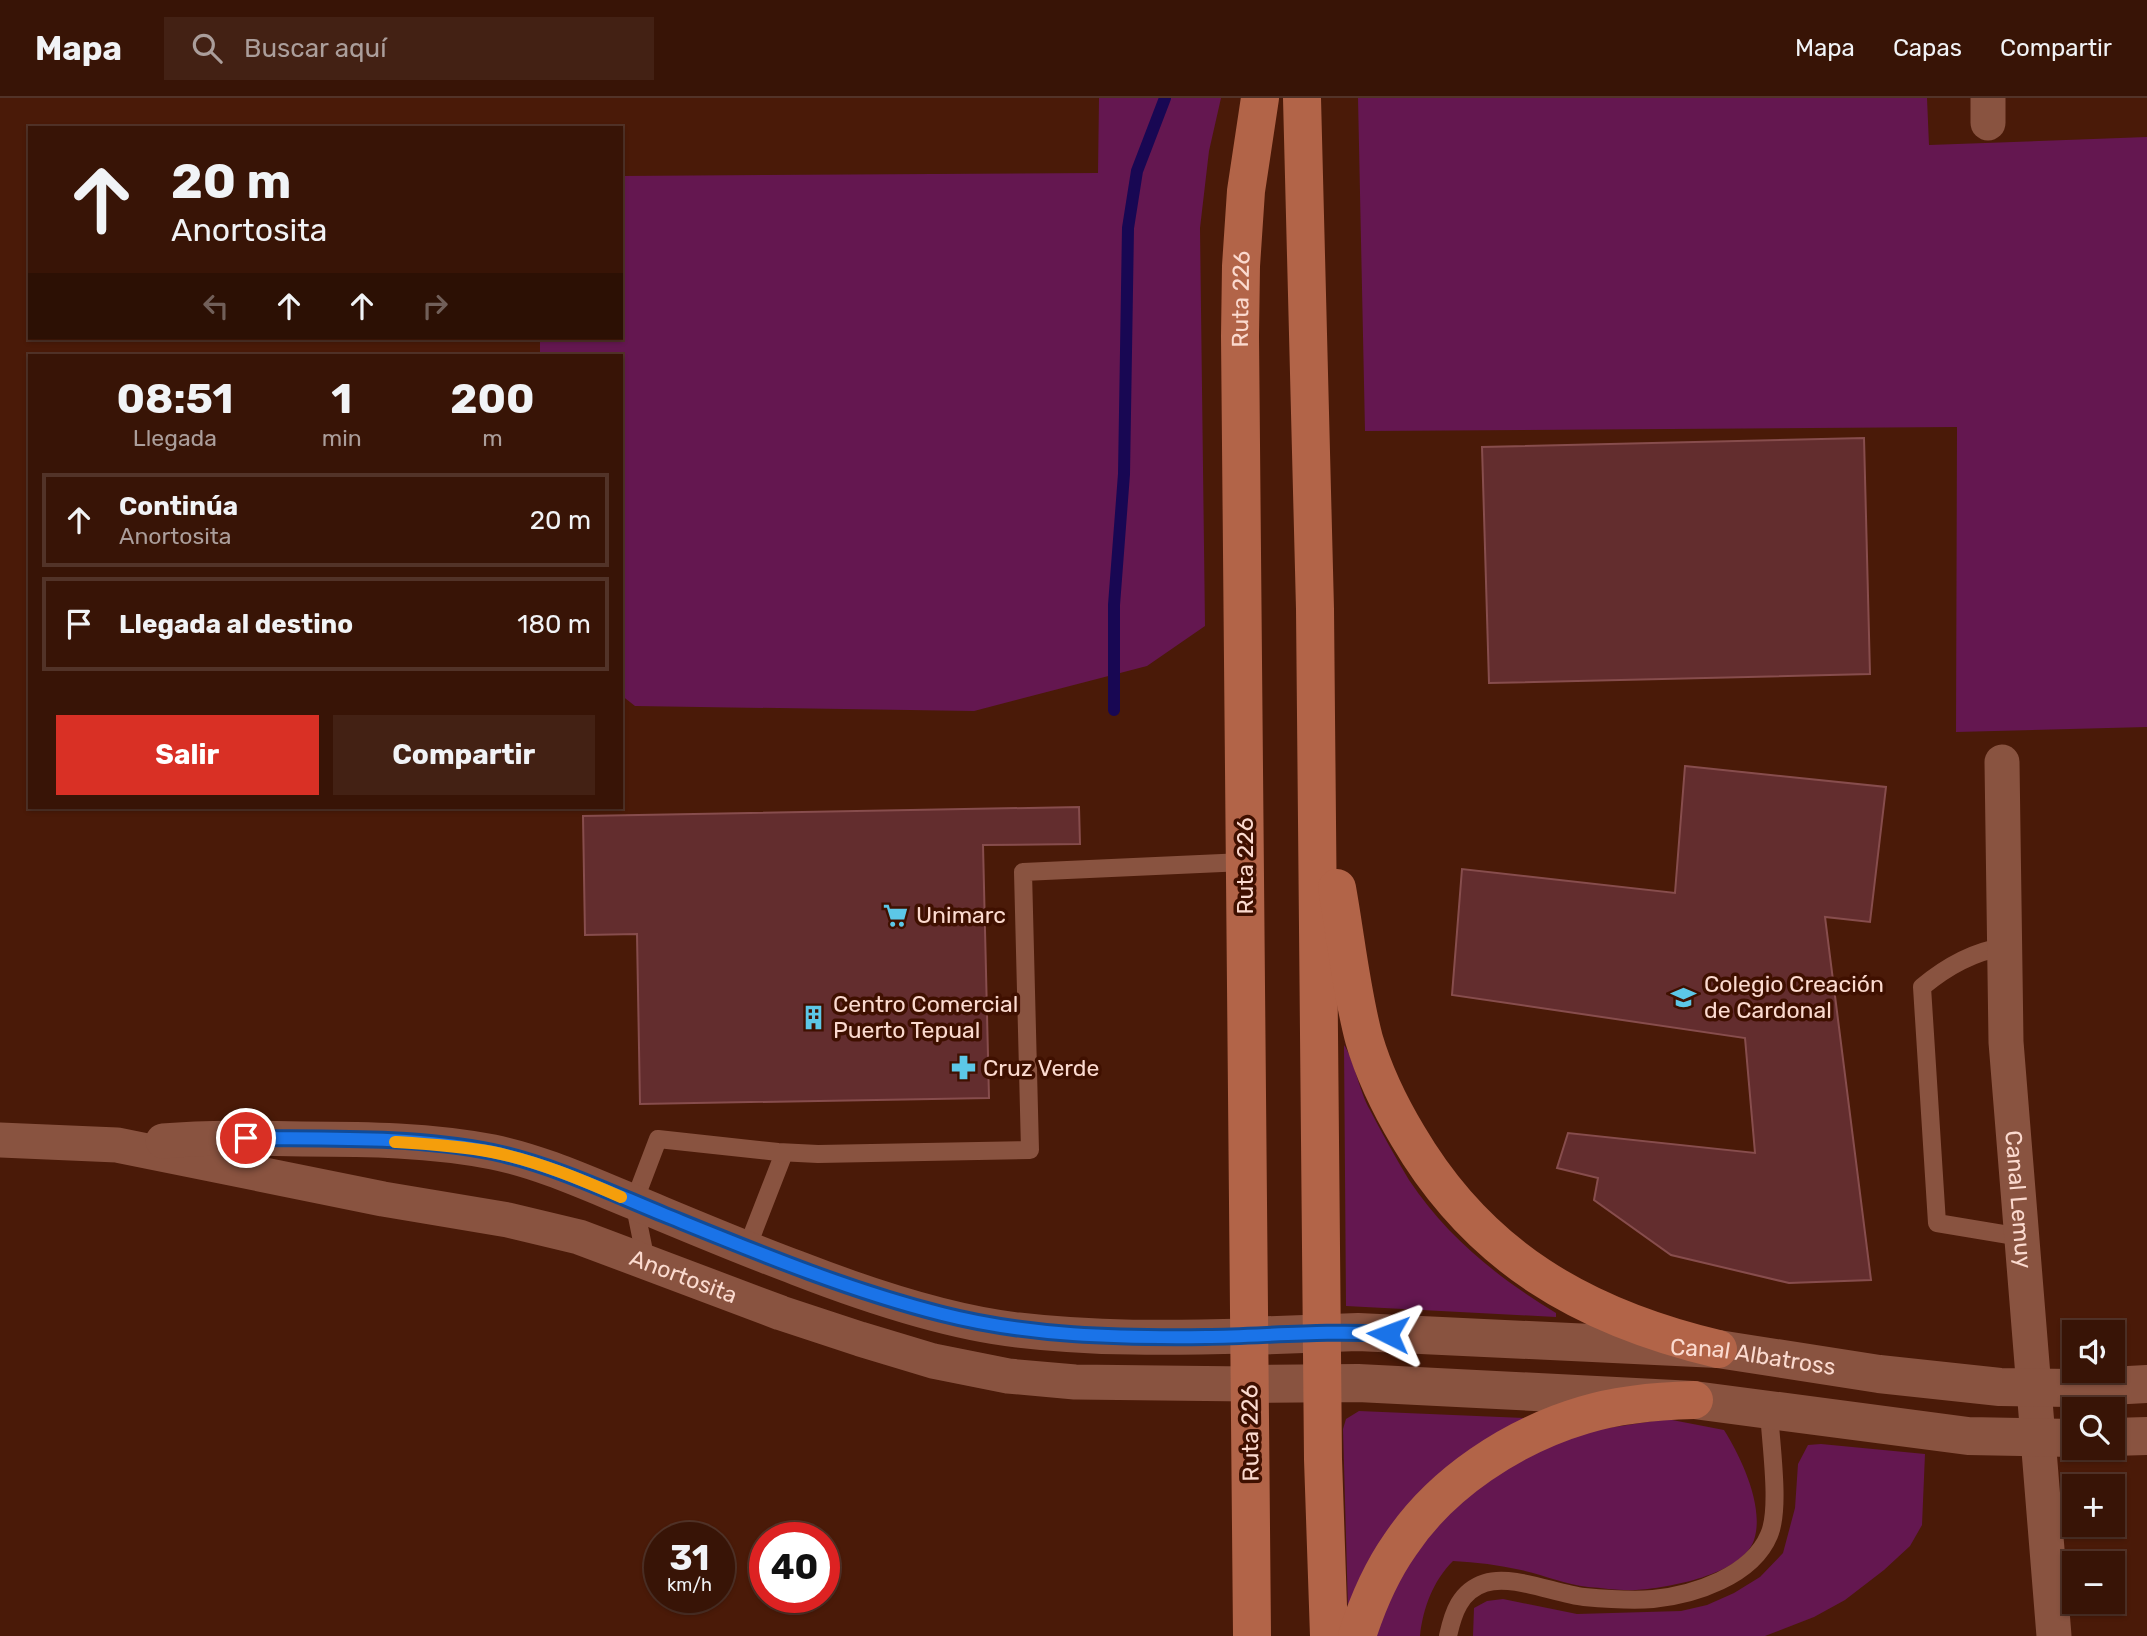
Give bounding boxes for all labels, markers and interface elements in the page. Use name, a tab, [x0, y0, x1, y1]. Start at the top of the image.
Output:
search box	[164, 17, 654, 80]
text: Mapa	[35, 29, 122, 68]
icon: search	[188, 29, 226, 67]
text: Buscar aquí	[244, 33, 387, 64]
text: Mapa	[1795, 34, 1855, 62]
text: Capas	[1893, 34, 1962, 62]
text: Compartir	[2000, 34, 2112, 62]
text: 20 m	[171, 152, 292, 210]
icon: ahead	[56, 154, 147, 245]
text: Anortosita	[171, 211, 327, 249]
street label: Ruta 226	[1226, 250, 1256, 348]
icon: left	[197, 287, 235, 325]
icon: ahead	[270, 287, 308, 325]
icon: ahead	[343, 287, 381, 325]
icon: right	[416, 287, 454, 325]
text: 08:51	[116, 374, 233, 424]
text: 1	[331, 374, 352, 424]
text: 200	[450, 374, 535, 424]
text: Llegada	[133, 424, 217, 452]
text: min	[322, 424, 362, 452]
text: m	[482, 424, 503, 452]
text: Continúa	[119, 491, 238, 522]
icon: ahead	[60, 501, 98, 539]
text: 20 m	[530, 505, 591, 536]
text: Anortosita	[119, 522, 231, 550]
icon: arrive	[60, 605, 98, 643]
text: Llegada al destino	[119, 609, 353, 640]
text: 180 m	[517, 609, 591, 640]
button: Salir	[56, 715, 319, 795]
button: Compartir	[333, 715, 595, 795]
street label: Ruta 226	[1231, 817, 1259, 915]
supermarket icon: Unimarc	[882, 901, 910, 929]
place label: Unimarc	[916, 901, 1006, 929]
place label: Colegio Creación de Cardonal	[1704, 970, 1884, 1024]
school or university icon: Colegio Creación de Cardonal	[1670, 983, 1698, 1011]
place label: Centro Comercial Puerto Tepual	[833, 990, 1018, 1044]
building icon: Centro Comercial Puerto Tepual	[799, 1003, 827, 1031]
pharmacy icon: Cruz Verde	[949, 1054, 977, 1082]
place label: Cruz Verde	[983, 1054, 1099, 1082]
pin	[216, 1108, 276, 1168]
icon: arrive	[227, 1119, 265, 1157]
street label: Canal Lemuy	[1999, 1129, 2038, 1270]
street label: Anortosita	[626, 1243, 741, 1309]
position arrow	[1351, 1297, 1425, 1371]
map controls	[2062, 1320, 2125, 1614]
button: sound	[2062, 1320, 2125, 1383]
street label: Canal Albatross	[1670, 1333, 1838, 1381]
street label: Ruta 226	[1235, 1384, 1265, 1482]
button: search	[2062, 1397, 2125, 1460]
button: +	[2062, 1474, 2125, 1537]
speed limit sign: 40	[749, 1522, 840, 1613]
text: 31	[670, 1537, 709, 1579]
button: −	[2062, 1551, 2125, 1614]
text: km/h	[667, 1574, 712, 1596]

